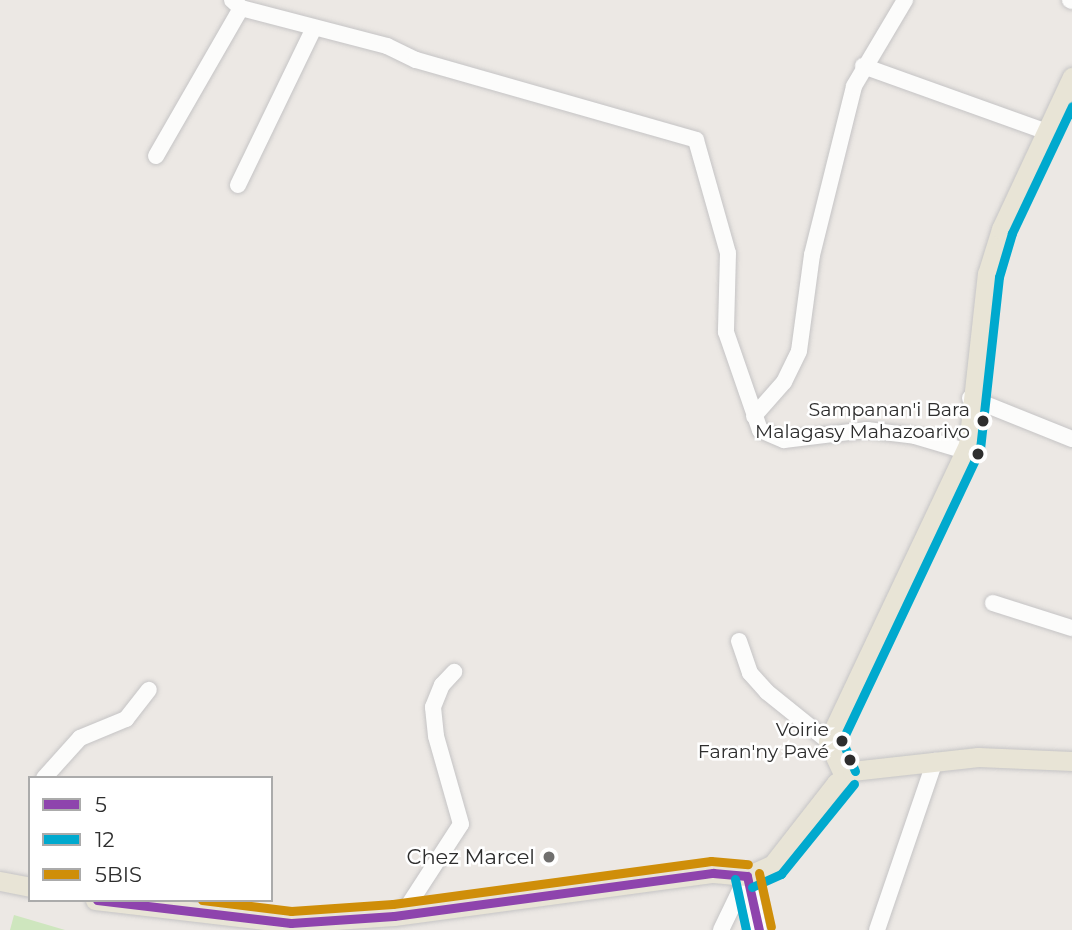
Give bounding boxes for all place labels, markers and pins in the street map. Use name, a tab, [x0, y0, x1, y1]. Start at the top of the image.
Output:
place label: Sampanan'i Bara Malagasy Mahazoarivo	[755, 399, 970, 443]
marker: Sampanan'i Bara Malagasy Mahazoarivo	[976, 414, 990, 428]
unlabelled marker	[971, 447, 985, 461]
place label: Voirie Faran'ny Pavé	[698, 719, 829, 763]
marker: Voirie Faran'ny Pavé	[835, 734, 849, 748]
unlabelled marker	[843, 753, 857, 767]
place label: Chez Marcel	[407, 844, 535, 870]
marker: Chez Marcel	[541, 849, 557, 865]

